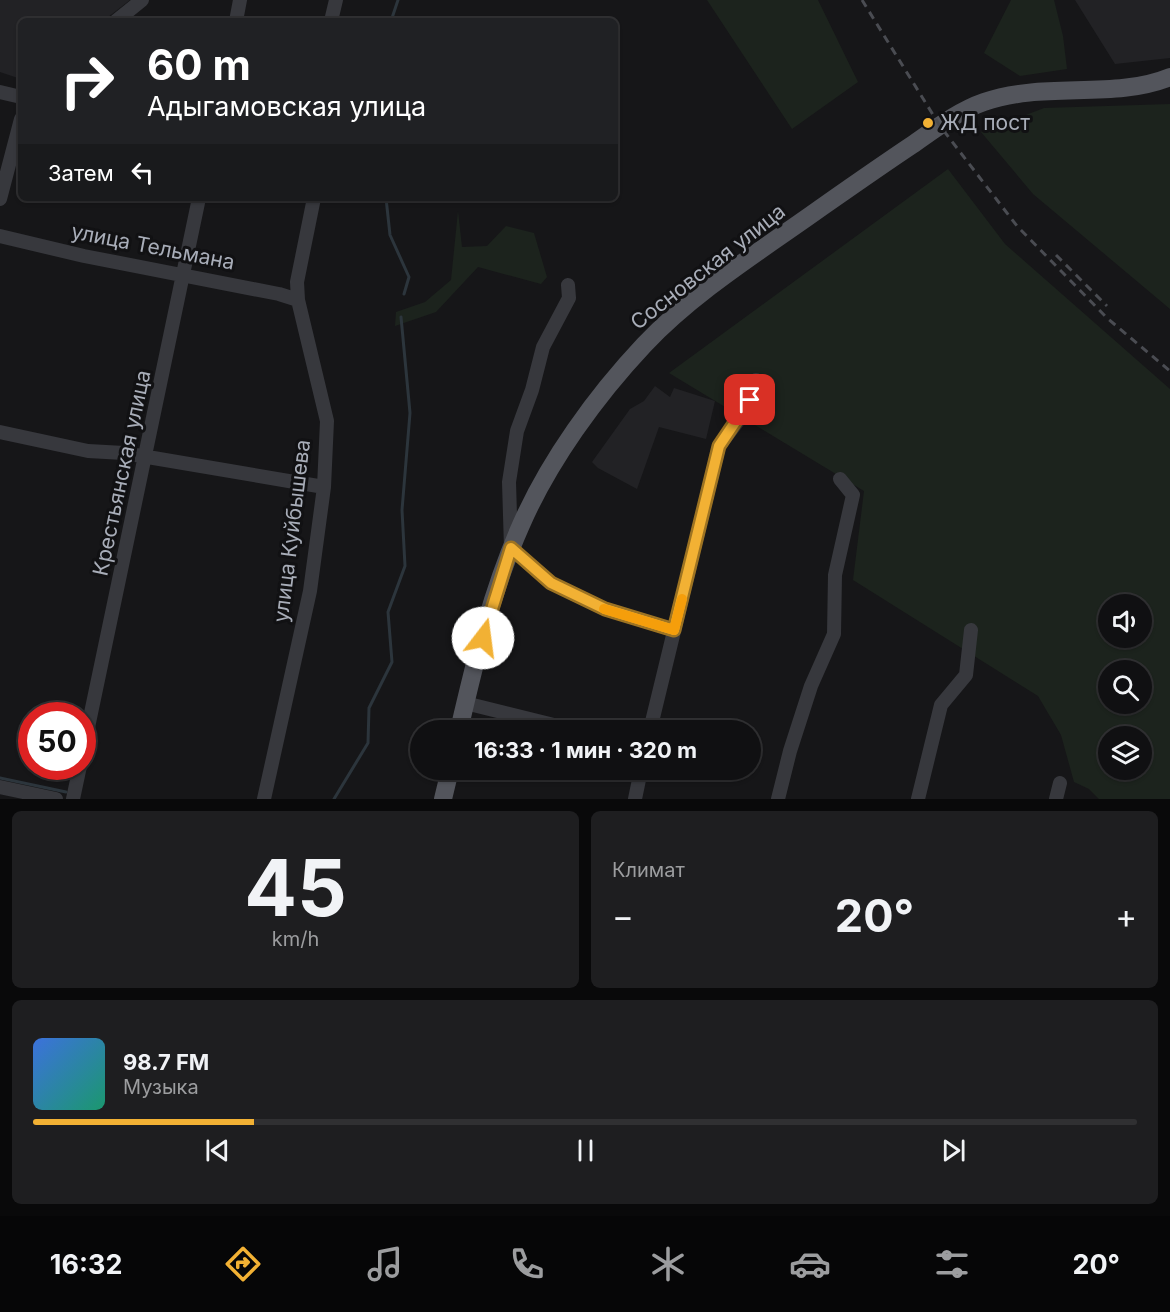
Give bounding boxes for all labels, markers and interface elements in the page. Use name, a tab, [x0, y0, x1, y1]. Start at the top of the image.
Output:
text: 60 m	[147, 39, 251, 90]
icon: right	[48, 42, 126, 120]
text: Адыгамовская улица	[147, 90, 426, 123]
place label: ЖД пост	[940, 110, 1030, 135]
marker: ЖД пост	[921, 116, 935, 130]
icon: left	[126, 156, 159, 189]
text: Затем	[48, 160, 114, 186]
street label: Сосновская улица	[625, 199, 790, 335]
street label: улица Тельмана	[69, 218, 237, 275]
street label: Крестьянская улица	[88, 368, 156, 578]
pin	[724, 374, 775, 425]
icon: arrive	[733, 383, 766, 416]
street label: улица Куйбышева	[268, 438, 315, 624]
map controls	[1098, 594, 1152, 780]
button: sound	[1098, 594, 1152, 648]
position arrow	[451, 606, 515, 670]
button: search	[1098, 660, 1152, 714]
speed limit sign: 50	[18, 702, 96, 780]
button: layers	[1098, 726, 1152, 780]
text: 16:33 · 1 мин · 320 m	[474, 737, 697, 763]
text: 45	[244, 840, 347, 935]
text: Климат	[612, 858, 685, 882]
text: 20°	[835, 888, 914, 943]
text: −	[612, 896, 634, 936]
text: +	[1115, 896, 1137, 936]
text: km/h	[272, 927, 319, 951]
text: 98.7 FM	[123, 1049, 209, 1075]
text: Музыка	[123, 1075, 199, 1099]
icon: previous	[201, 1134, 234, 1167]
icon: pause	[569, 1134, 602, 1167]
icon: next	[937, 1134, 970, 1167]
icon: directions	[222, 1243, 264, 1285]
icon: music	[364, 1243, 406, 1285]
icon: phone	[506, 1243, 548, 1285]
icon: climate	[647, 1243, 689, 1285]
icon: car	[789, 1243, 831, 1285]
icon: filters	[931, 1243, 973, 1285]
text: 16:32	[50, 1248, 122, 1281]
text: 20°	[1072, 1248, 1120, 1281]

